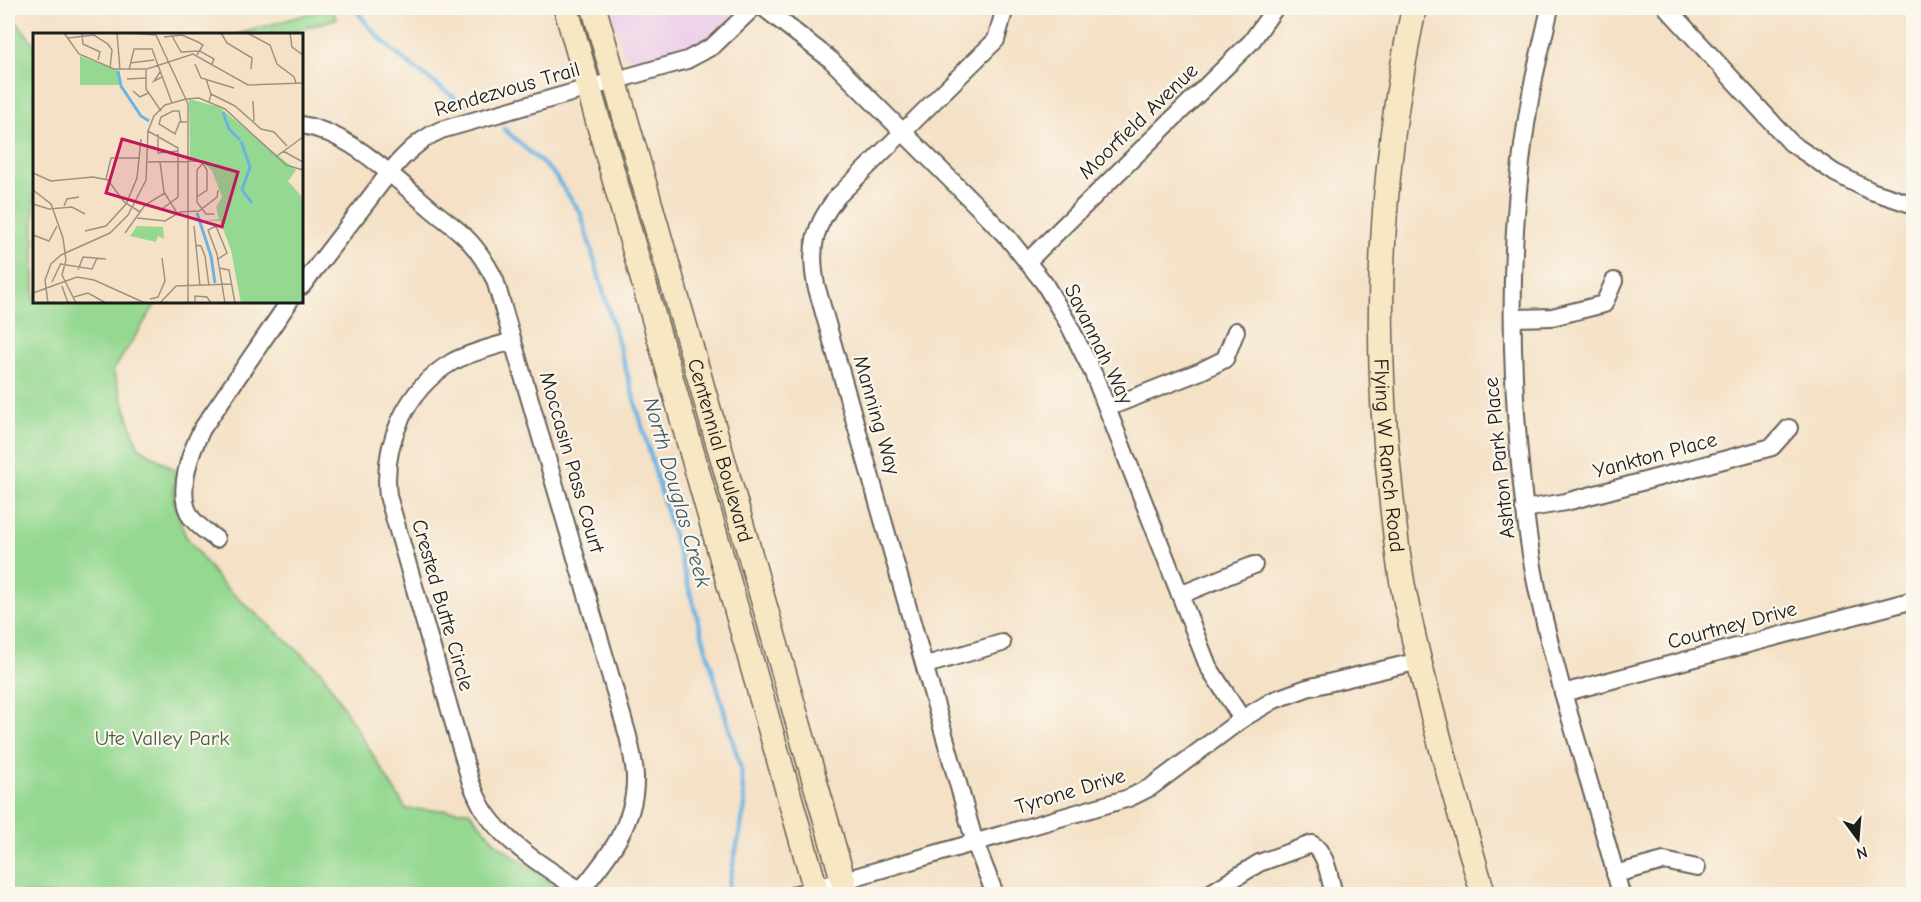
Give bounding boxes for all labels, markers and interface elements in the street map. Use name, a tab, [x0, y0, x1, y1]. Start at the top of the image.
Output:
inset map	[33, 33, 303, 303]
street label: Rendezvous Trail	[431, 57, 583, 121]
street label: Moorfield Avenue	[1074, 58, 1202, 184]
street label: Savannah Way	[1060, 280, 1139, 409]
street label: Manning Way	[848, 352, 906, 478]
street label: Centennial Boulevard	[683, 356, 758, 545]
street label: Flying W Ranch Road	[1369, 358, 1409, 554]
street label: Moccasin Pass Court	[535, 369, 610, 556]
street label: Ashton Park Place	[1479, 376, 1519, 540]
water label: North Douglas Creek	[637, 394, 717, 591]
street label: Yankton Place	[1591, 427, 1719, 483]
street label: Crested Butte Circle	[407, 516, 479, 694]
street label: Courtney Drive	[1665, 596, 1799, 654]
park label: Ute Valley Park	[95, 726, 229, 750]
street label: Tyrone Drive	[1012, 763, 1128, 819]
north arrow	[1828, 809, 1888, 869]
text: N	[1854, 842, 1869, 863]

